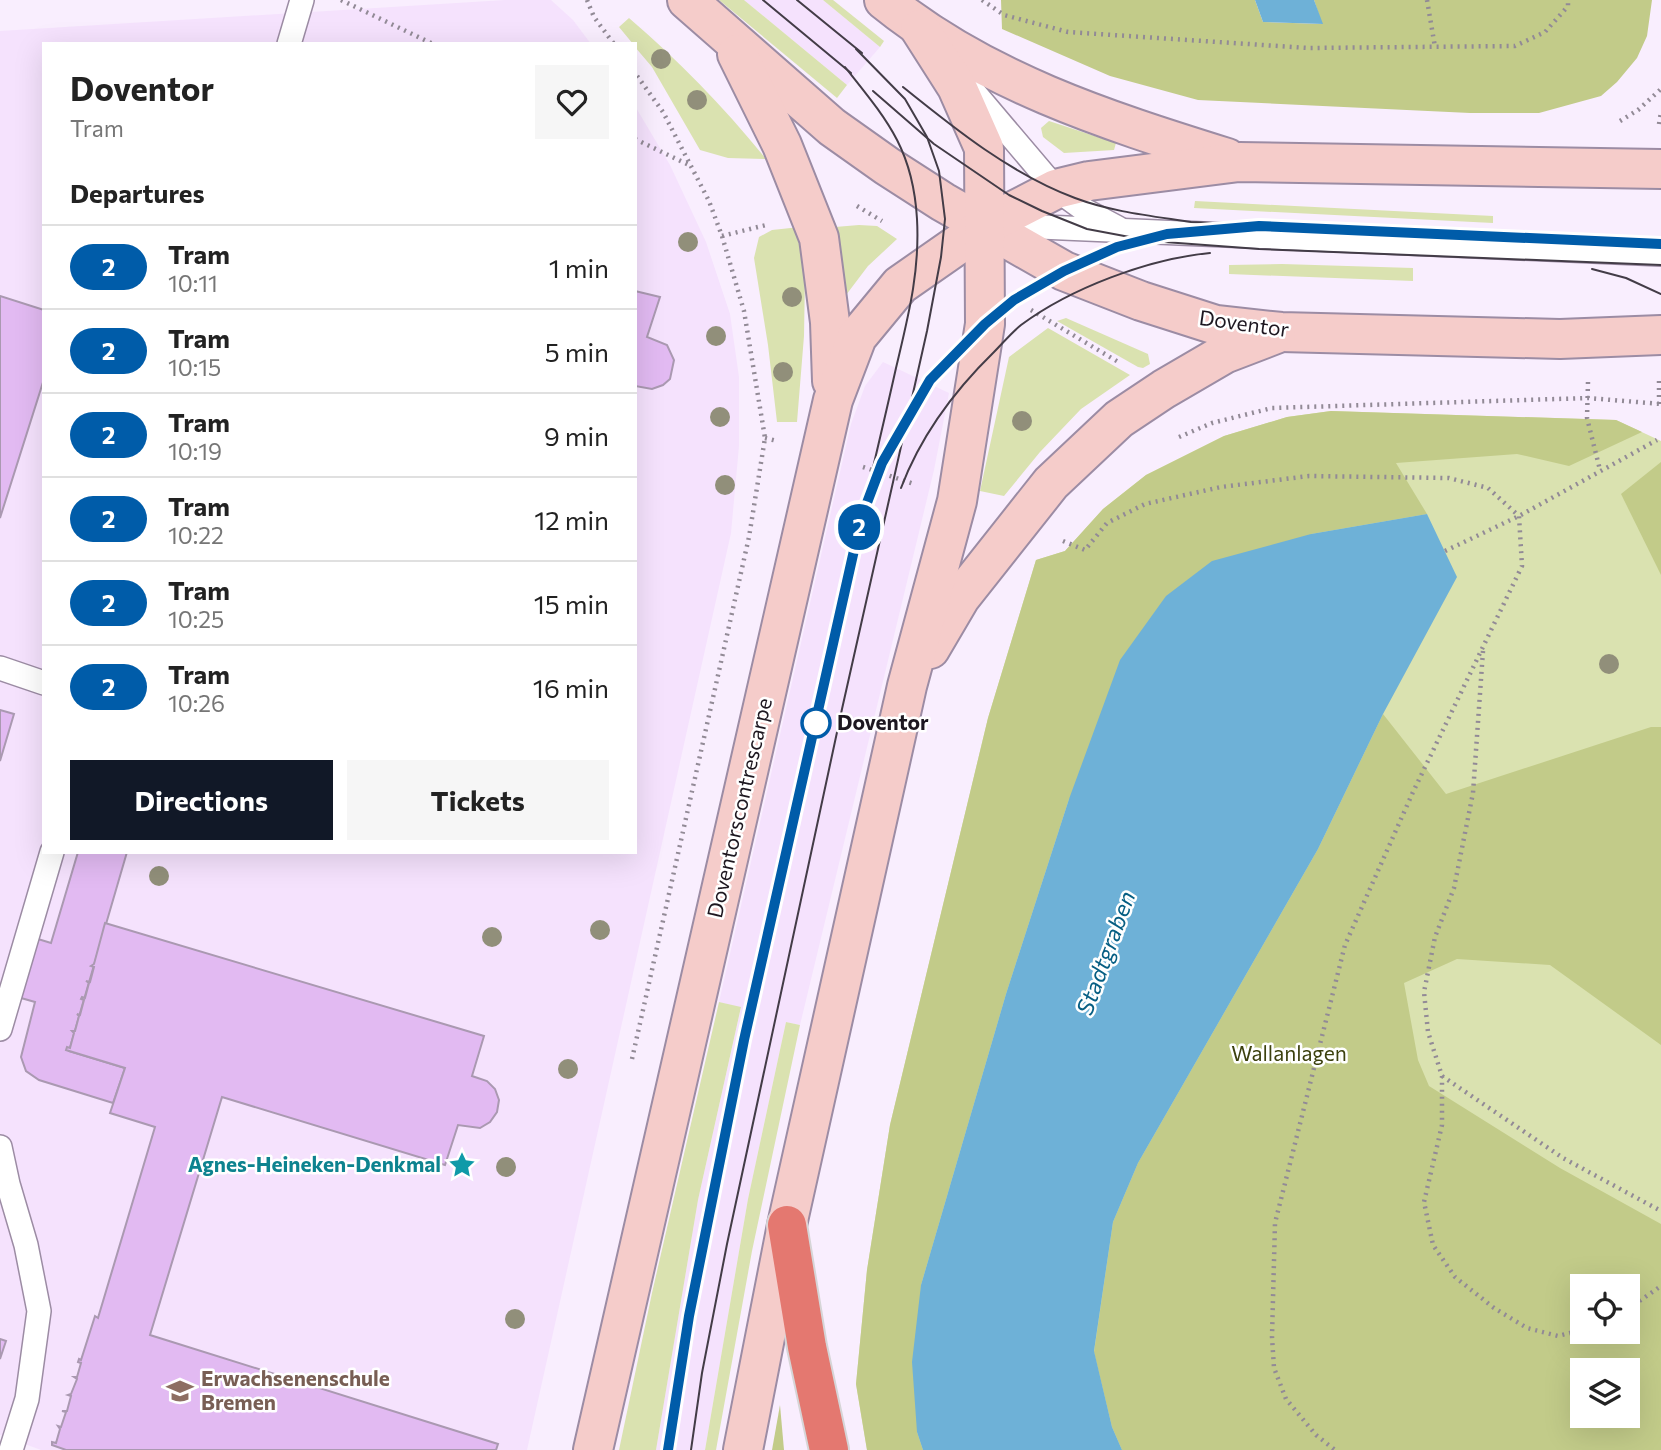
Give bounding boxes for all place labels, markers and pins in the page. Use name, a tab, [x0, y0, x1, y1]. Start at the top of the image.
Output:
marker: Doventor	[801, 708, 831, 738]
place label: Doventor	[837, 709, 929, 734]
place icon: Agnes-Heineken-Denkmal	[447, 1150, 477, 1180]
place label: Agnes-Heineken-Denkmal	[188, 1151, 441, 1176]
place label: Erwachsenenschule Bremen	[201, 1365, 390, 1414]
school or university icon: Erwachsenenschule Bremen	[165, 1376, 195, 1406]

